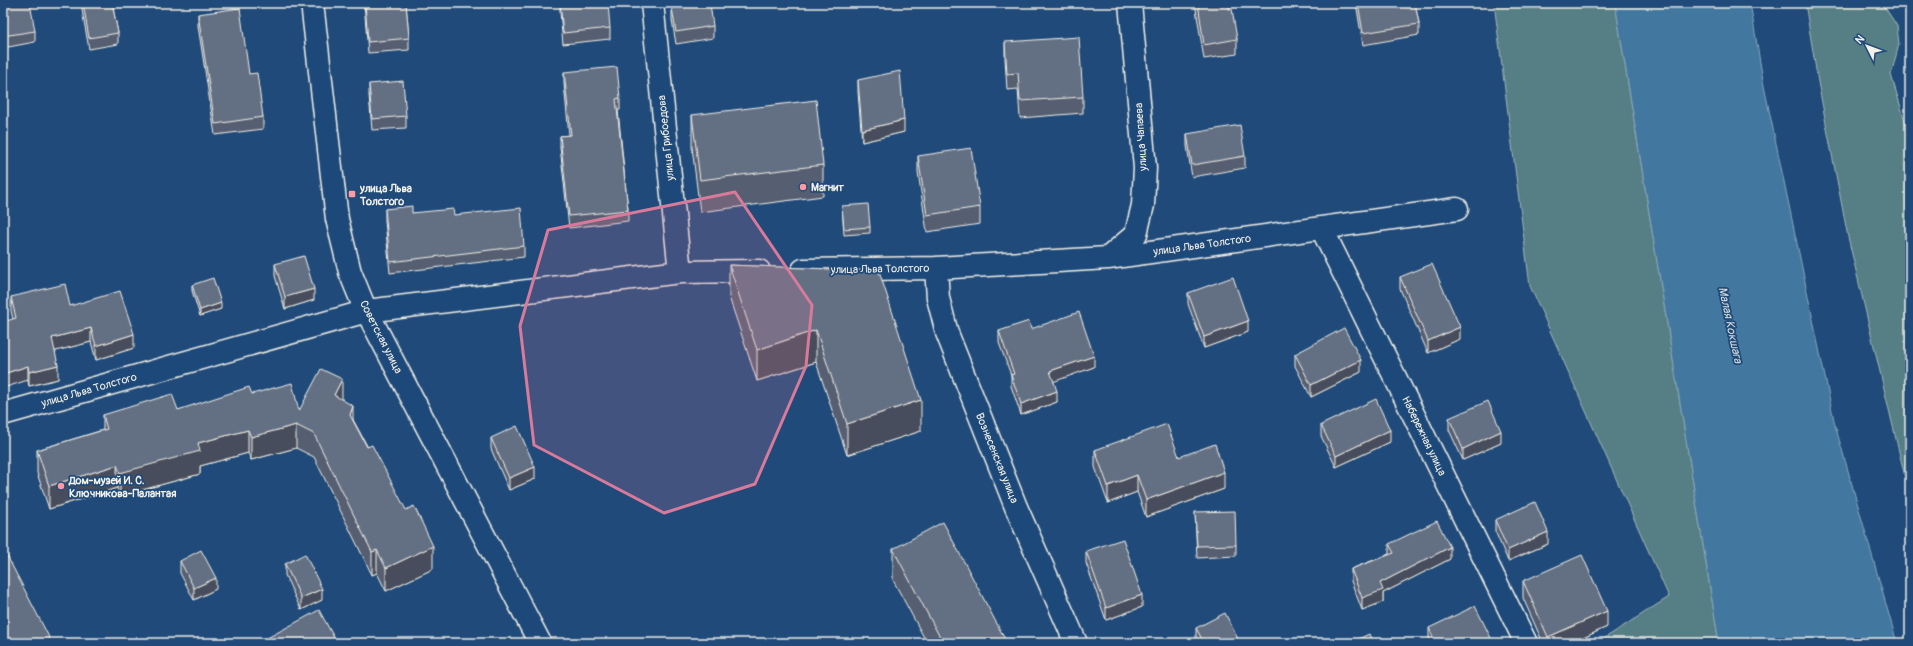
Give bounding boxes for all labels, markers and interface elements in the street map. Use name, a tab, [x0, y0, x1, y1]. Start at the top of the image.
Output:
north arrow	[1847, 26, 1887, 66]
text: N	[1853, 32, 1868, 47]
street label: улица Грибоедова	[655, 95, 677, 182]
street label: улица Чапаева	[1132, 103, 1150, 172]
place label: Магнит	[811, 181, 844, 194]
place label: улица Льва Толстого	[359, 182, 412, 208]
marker: Магнит	[798, 182, 808, 192]
marker: улица Льва Толстого	[347, 189, 357, 199]
street label: улица Льва Толстого	[1151, 232, 1252, 258]
street label: улица Льва Толстого	[830, 262, 929, 276]
water label: Малая Кокшага	[1715, 285, 1746, 366]
street label: Советская улица	[357, 298, 405, 376]
street label: улица Льва Толстого	[39, 370, 138, 410]
street label: Набережная улица	[1399, 394, 1449, 478]
street label: Вознесенская улица	[973, 411, 1021, 505]
place label: Дом-музей И. С. Ключникова-Палантая	[68, 474, 176, 500]
marker: Дом-музей И. С. Ключникова-Палантая	[56, 481, 66, 491]

